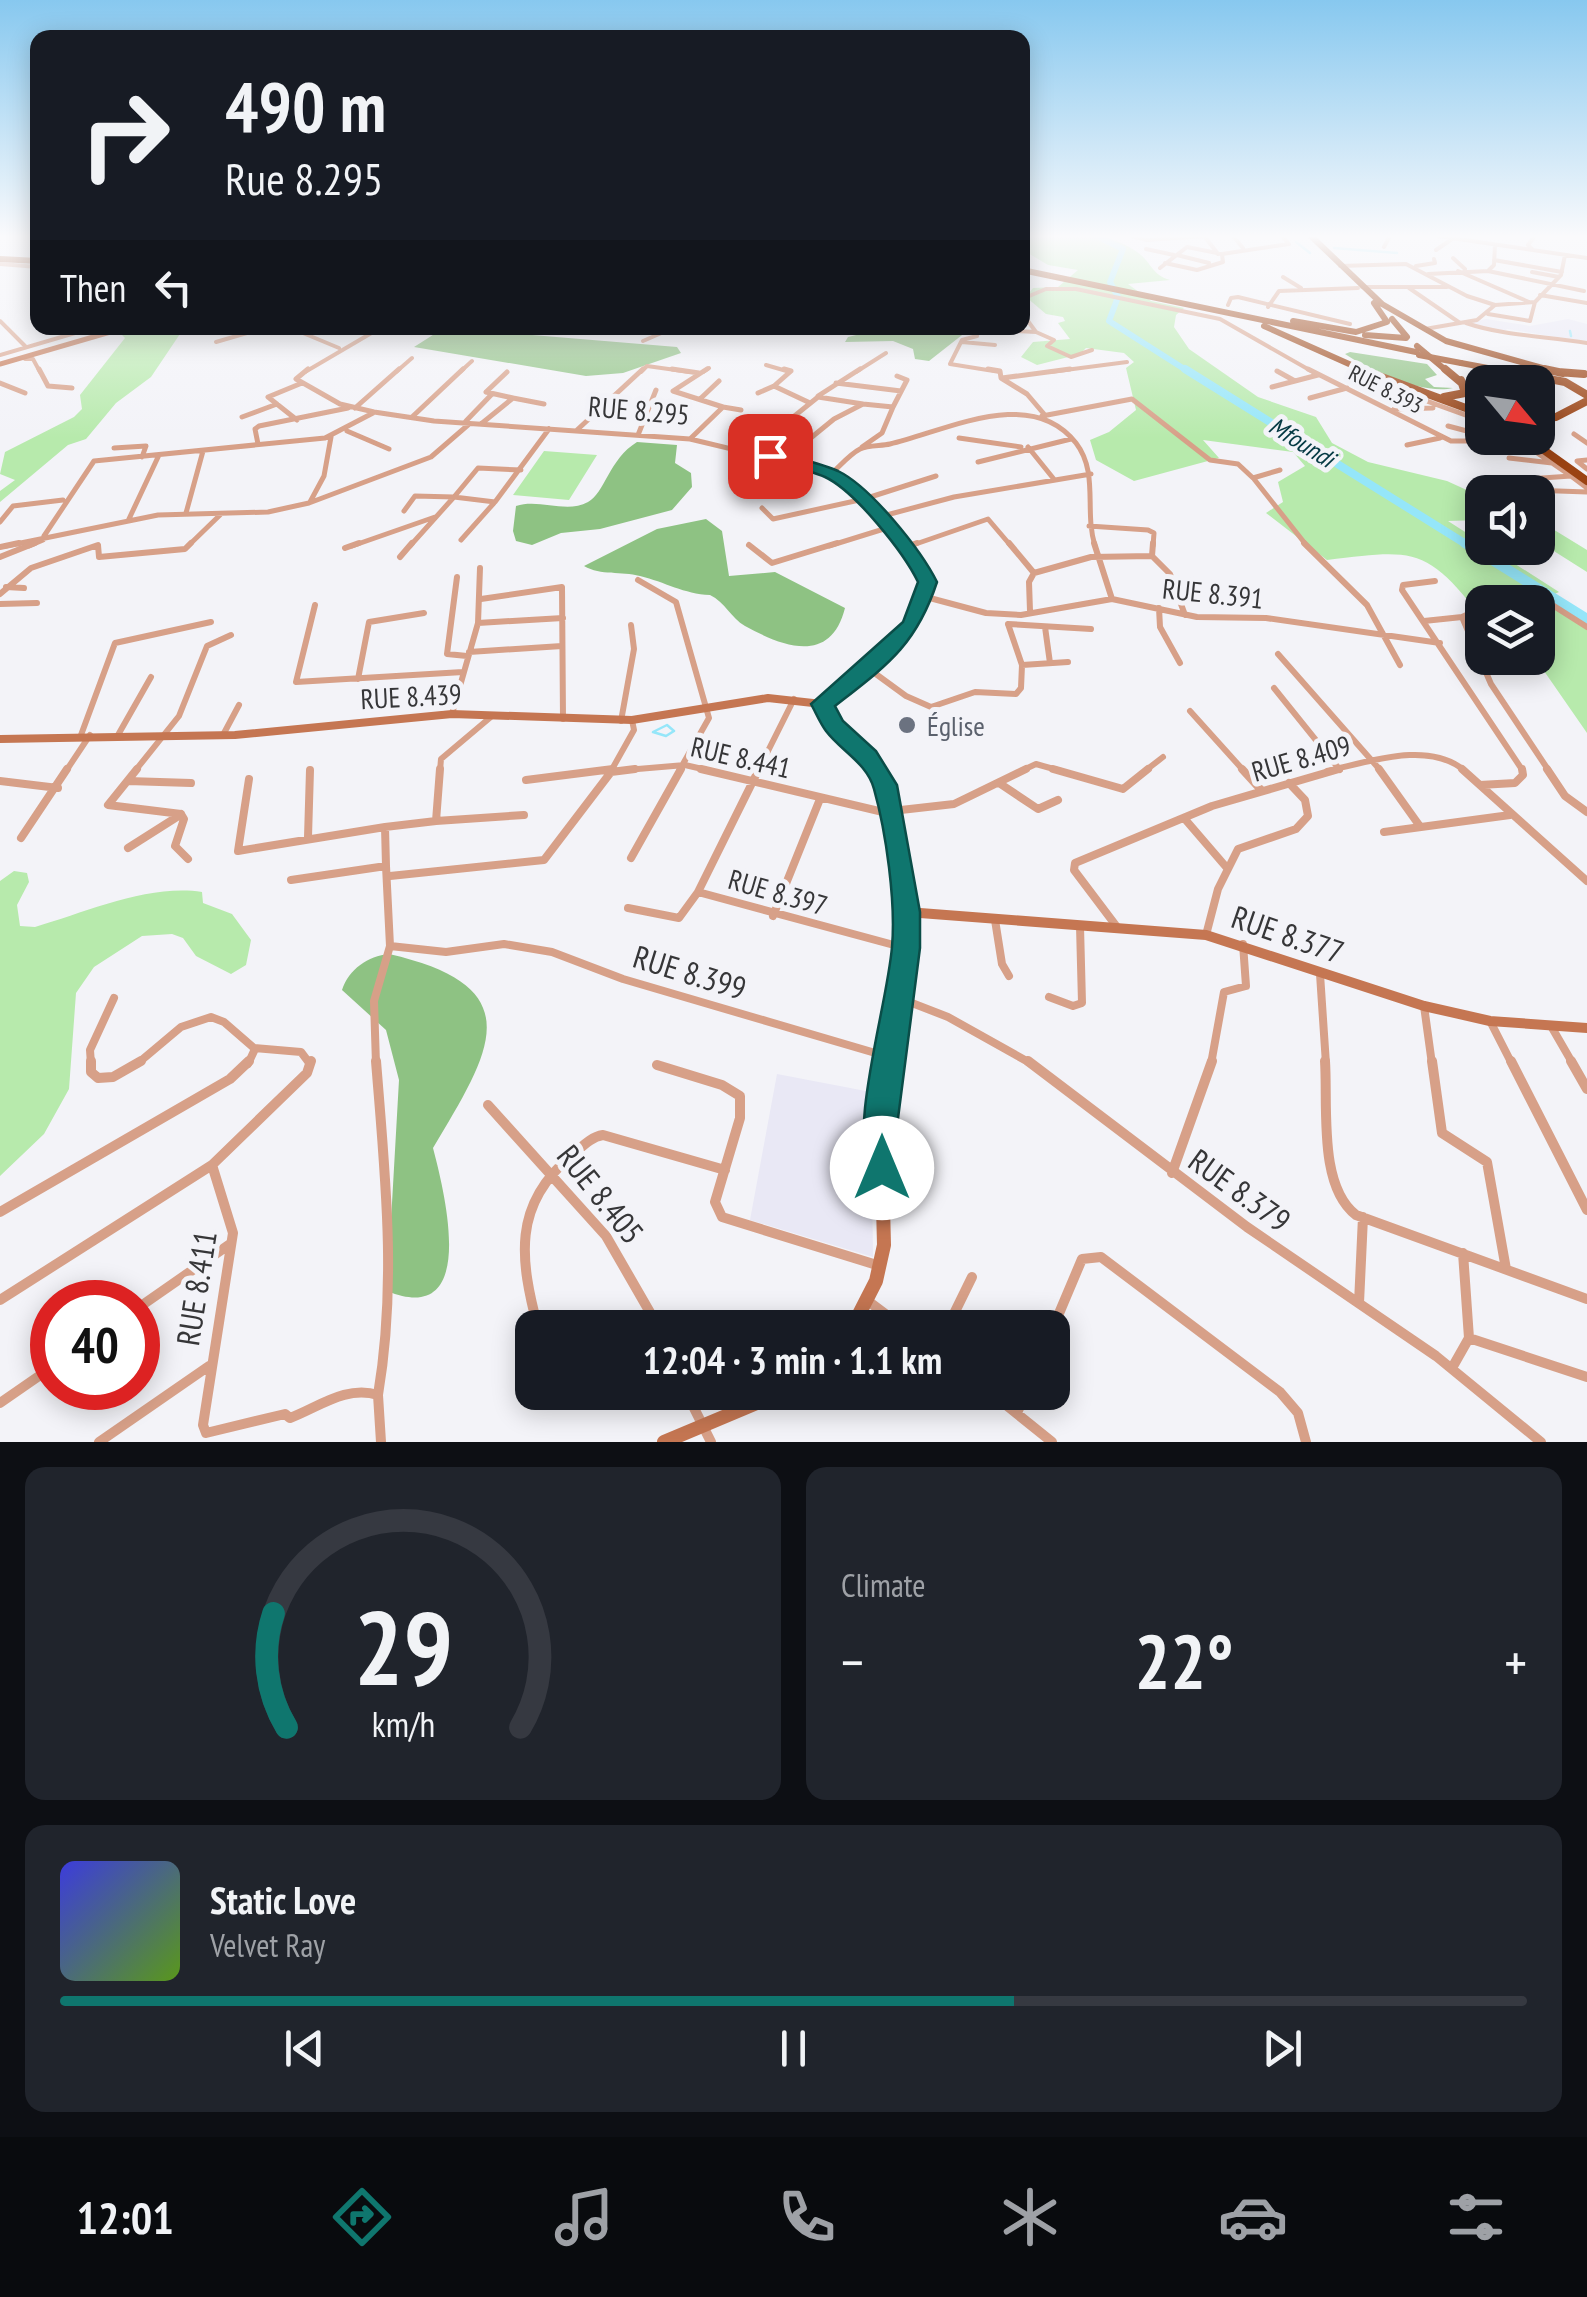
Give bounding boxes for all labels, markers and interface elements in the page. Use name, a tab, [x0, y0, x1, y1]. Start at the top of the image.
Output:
text: 490 m	[225, 61, 386, 151]
icon: right	[60, 70, 190, 200]
text: Rue 8.295	[225, 149, 383, 207]
icon: left	[146, 260, 201, 315]
text: Then	[60, 263, 126, 312]
street label: RUE 8.393	[1344, 358, 1428, 420]
north arrow	[1465, 365, 1555, 455]
map controls	[1465, 365, 1555, 675]
street label: RUE 8.295	[587, 387, 691, 433]
water label: Mfoundi	[1263, 410, 1344, 476]
pin	[728, 414, 813, 499]
icon: arrive	[743, 429, 798, 484]
button: sound	[1465, 475, 1555, 565]
street label: RUE 8.391	[1161, 569, 1265, 617]
button: layers	[1465, 585, 1555, 675]
street label: RUE 8.439	[359, 675, 463, 717]
place label: Église	[927, 707, 985, 744]
marker: Église	[896, 714, 918, 736]
street label: RUE 8.409	[1247, 726, 1355, 790]
street label: RUE 8.441	[687, 728, 795, 786]
street label: RUE 8.397	[724, 860, 832, 924]
street label: RUE 8.377	[1226, 895, 1350, 973]
street label: RUE 8.399	[628, 935, 752, 1009]
position arrow	[830, 1116, 934, 1220]
street label: RUE 8.405	[548, 1136, 654, 1252]
street label: RUE 8.379	[1181, 1139, 1299, 1241]
street label: RUE 8.411	[166, 1228, 226, 1348]
speed limit sign: 40	[30, 1280, 160, 1410]
text: 12:04 · 3 min · 1.1 km	[643, 1335, 942, 1384]
text: Climate	[841, 1564, 925, 1606]
text: 29	[353, 1579, 453, 1714]
text: 22°	[1134, 1613, 1234, 1710]
text: −	[841, 1626, 864, 1697]
text: +	[1504, 1626, 1527, 1697]
text: km/h	[371, 1701, 435, 1747]
text: Static Love	[210, 1875, 356, 1924]
text: Velvet Ray	[210, 1924, 325, 1966]
icon: previous	[277, 2021, 332, 2076]
icon: pause	[766, 2021, 821, 2076]
icon: next	[1255, 2021, 1310, 2076]
icon: directions	[327, 2182, 397, 2252]
icon: music	[549, 2182, 619, 2252]
icon: phone	[772, 2182, 842, 2252]
icon: climate	[995, 2182, 1065, 2252]
icon: car	[1218, 2182, 1288, 2252]
icon: filters	[1441, 2182, 1511, 2252]
text: 12:01	[76, 2188, 174, 2246]

